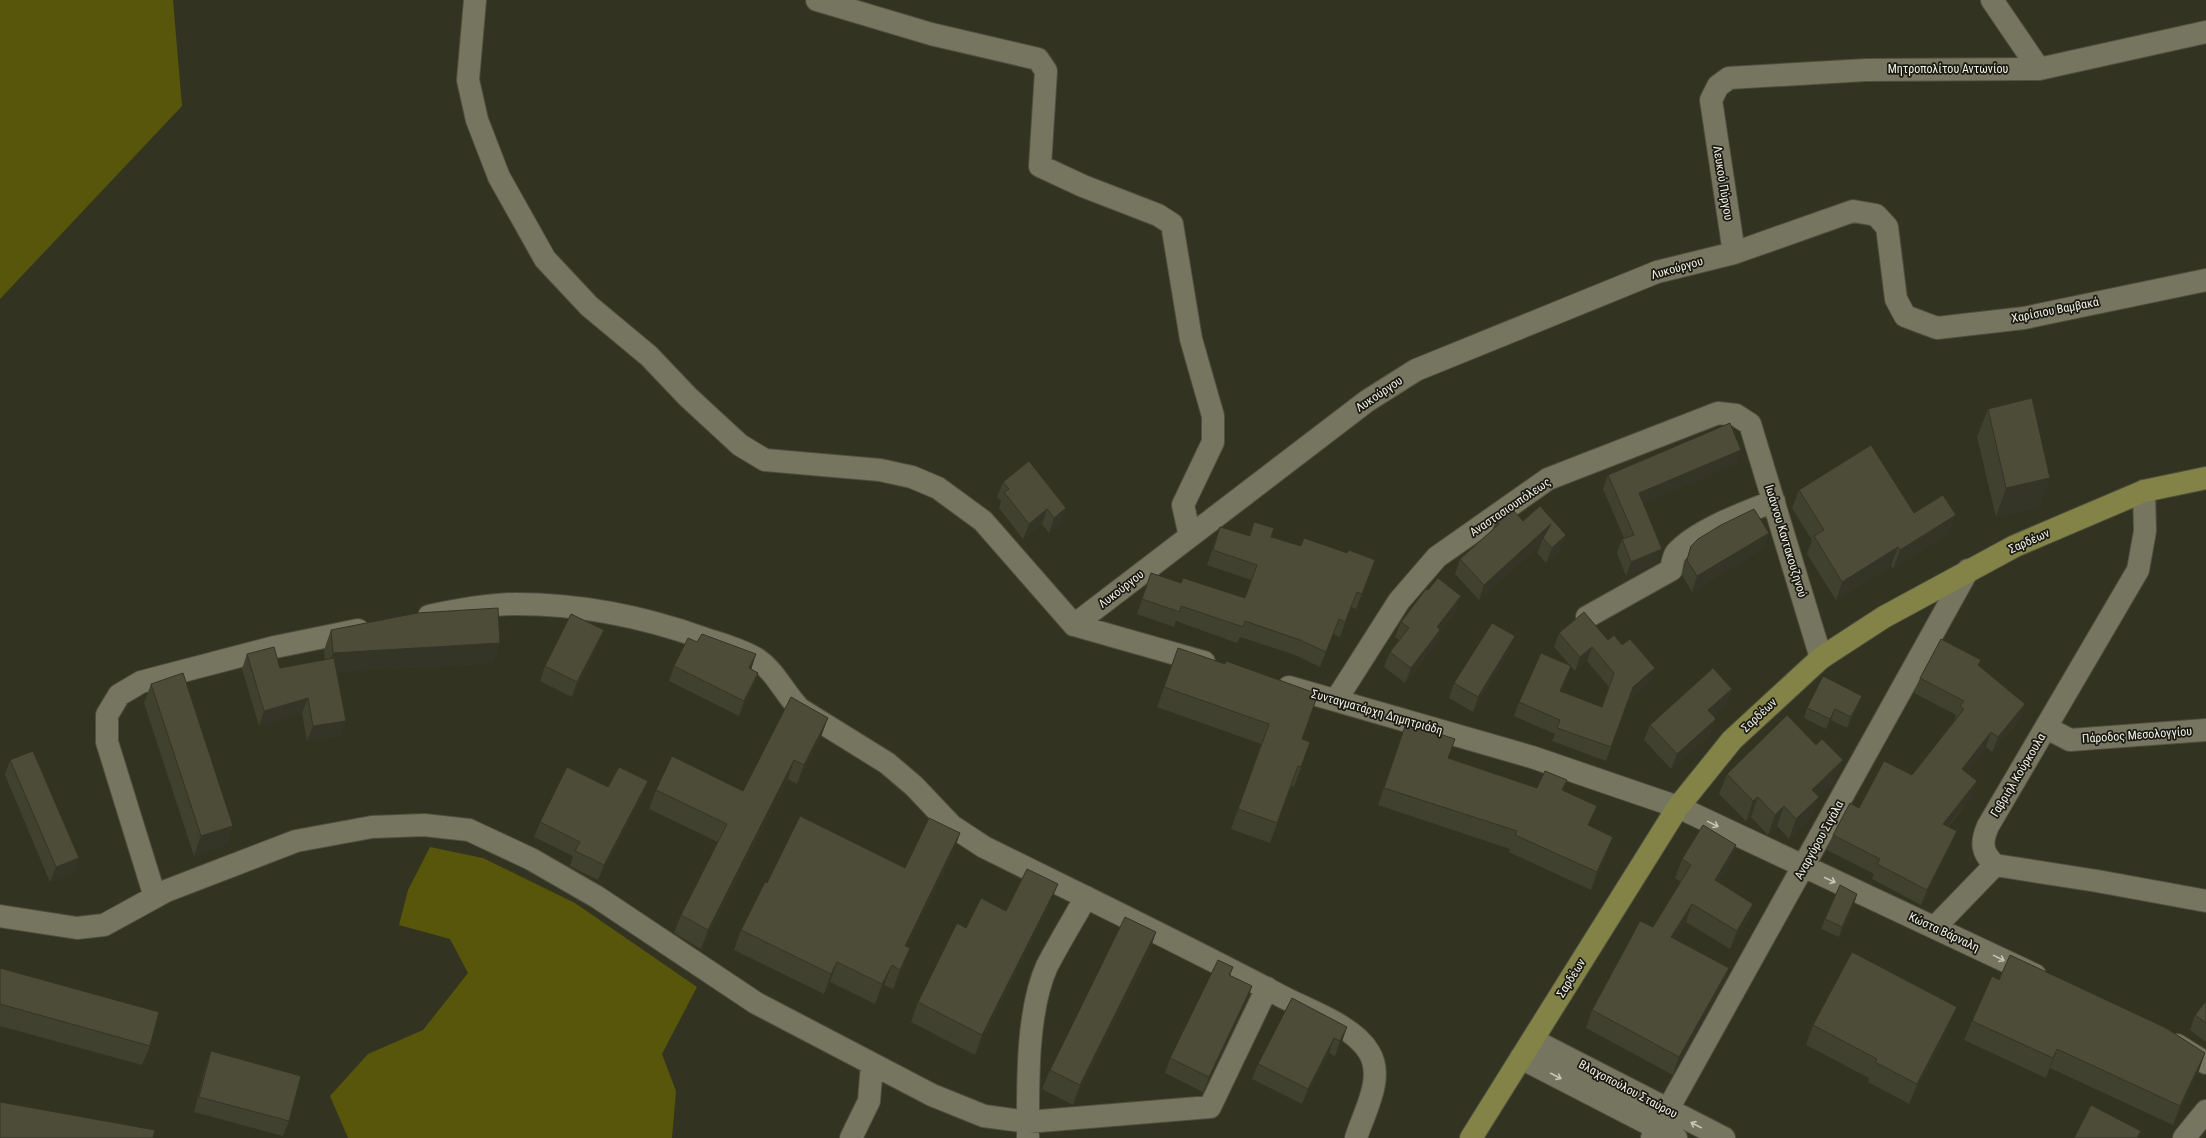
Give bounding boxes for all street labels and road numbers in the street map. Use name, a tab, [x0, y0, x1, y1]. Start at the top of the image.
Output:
street label: Μητροπολίτου Αντωνίου	[1888, 62, 2009, 76]
street label: Λευκού Πύργου	[1710, 145, 1736, 221]
street label: Λυκούργου	[1649, 254, 1705, 282]
street label: Χαρίσιου Βαμβακά	[2010, 295, 2100, 325]
street label: Λυκούργου	[1353, 373, 1405, 415]
street label: Αναστασιουπόλεως	[1467, 475, 1553, 539]
street label: Ιωάννου Καντακουζηνού	[1762, 483, 1810, 599]
street label: Σαρδέων	[2006, 526, 2052, 556]
street label: Λυκούργου	[1096, 567, 1146, 611]
street label: Συνταγματάρχη Δημητριάδη	[1310, 687, 1444, 737]
street label: Σαρδέων	[1738, 695, 1780, 735]
street label: Πάροδος Μεσολογγίου	[2081, 724, 2193, 746]
street label: Γαβριήλ Κούρκουλα	[1988, 731, 2048, 819]
street label: Αναργύρου Σιγάλα	[1792, 798, 1846, 882]
street label: Κώστα Βάρναλη	[1906, 909, 1982, 955]
street label: Σαρδέων	[1554, 956, 1588, 1000]
street label: Βλαχοπούλου Σταύρου	[1576, 1057, 1680, 1121]

